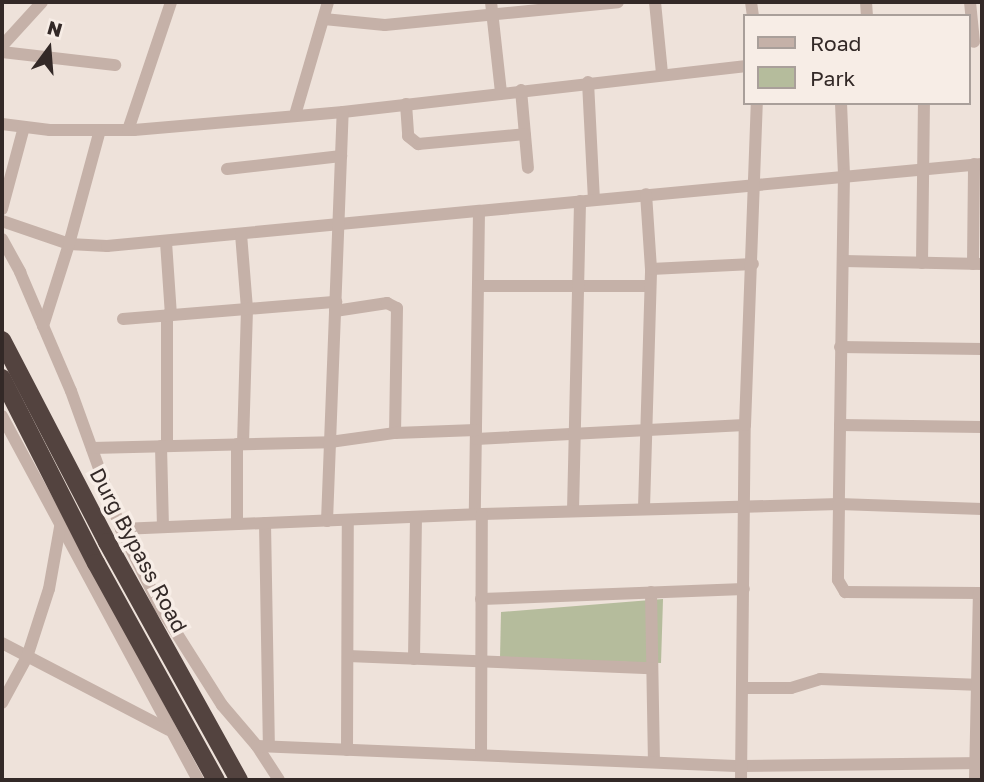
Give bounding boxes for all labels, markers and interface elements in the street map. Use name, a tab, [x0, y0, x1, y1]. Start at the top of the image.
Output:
north arrow	[14, 14, 84, 84]
legend	[743, 14, 970, 105]
text: N	[45, 15, 65, 41]
text: Road	[810, 30, 861, 56]
text: Park	[810, 65, 855, 91]
street label: Durg Bypass Road	[85, 463, 193, 637]

